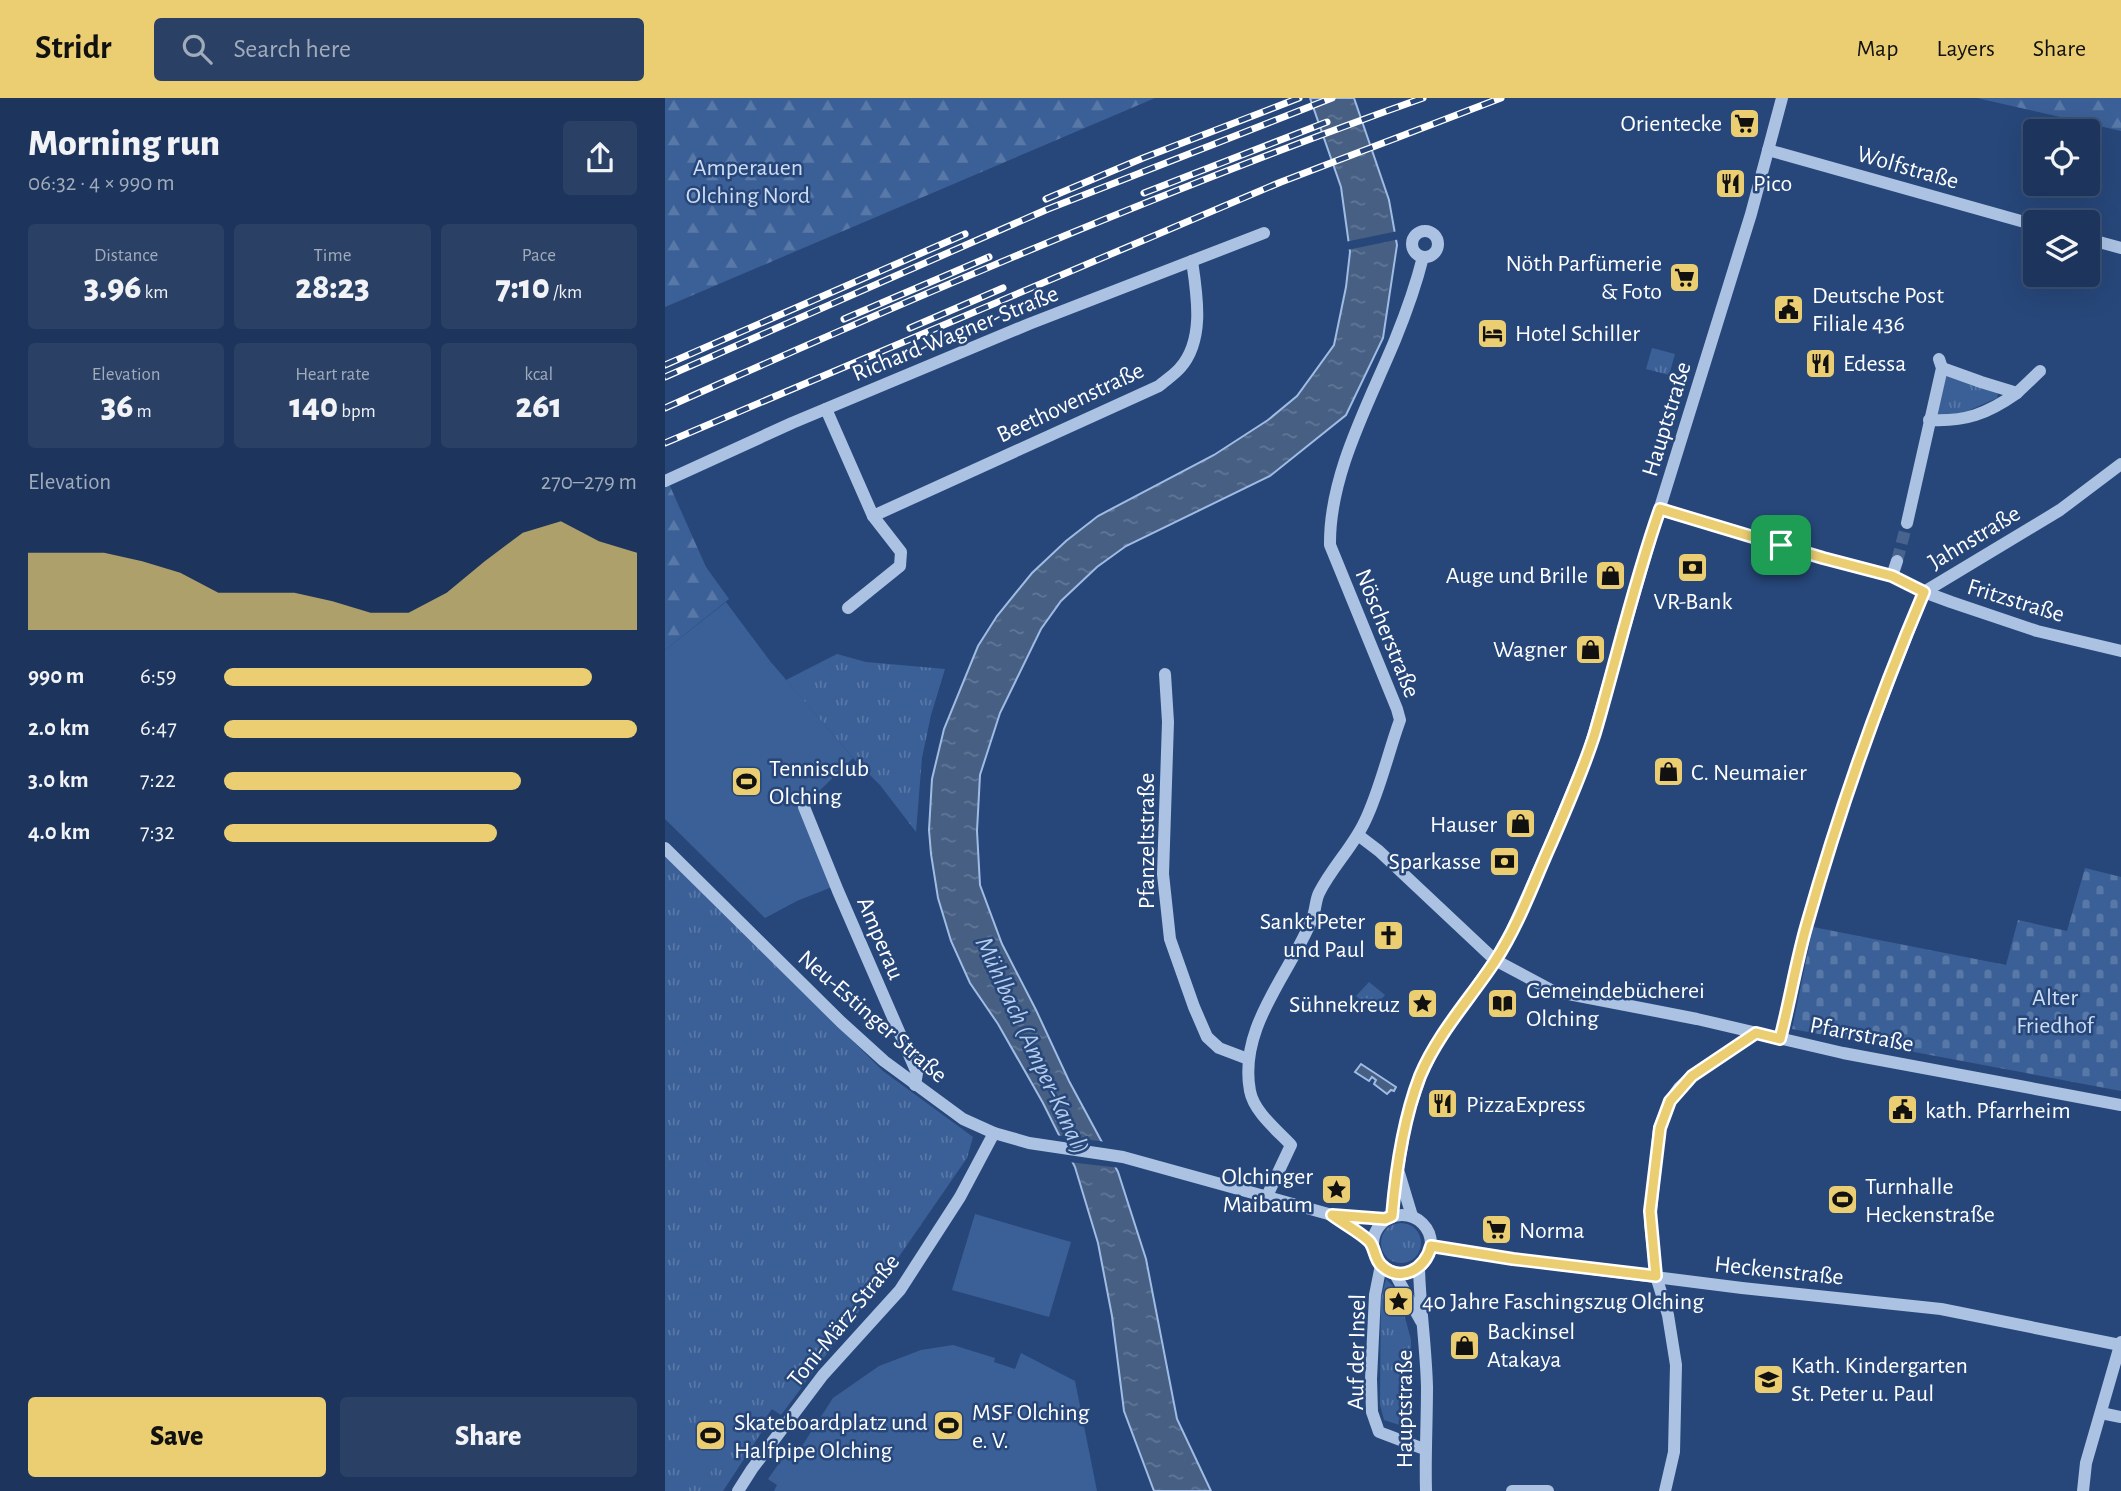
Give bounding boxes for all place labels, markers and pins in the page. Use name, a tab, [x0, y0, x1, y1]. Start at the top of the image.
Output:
supermarket icon: Orientecke	[1728, 106, 1762, 140]
place label: Orientecke	[1621, 112, 1722, 136]
restaurant icon: Pico	[1713, 166, 1747, 200]
place label: Pico	[1753, 172, 1792, 196]
place label: Nöth Parfümerie & Foto	[1506, 252, 1662, 304]
supermarket icon: Nöth Parfümerie & Foto	[1668, 260, 1702, 294]
place label: Deutsche Post Filiale 436	[1812, 284, 1944, 336]
public building icon: Deutsche Post Filiale 436	[1772, 292, 1806, 326]
hotel icon: Hotel Schiller	[1475, 316, 1509, 350]
place label: Hotel Schiller	[1515, 322, 1640, 346]
restaurant icon: Edessa	[1803, 346, 1837, 380]
place label: Edessa	[1843, 352, 1906, 376]
pin	[1751, 515, 1811, 575]
bank icon: VR-Bank	[1676, 550, 1710, 584]
shop icon: Auge und Brille	[1594, 558, 1628, 592]
place label: Auge und Brille	[1446, 564, 1588, 588]
place label: VR-Bank	[1654, 590, 1732, 614]
shop icon: Wagner	[1573, 632, 1607, 666]
place label: Wagner	[1493, 638, 1567, 662]
shop icon: C. Neumaier	[1651, 755, 1685, 789]
place label: Tennisclub Olching	[769, 757, 869, 809]
place label: C. Neumaier	[1691, 761, 1807, 785]
sports icon: Tennisclub Olching	[729, 765, 763, 799]
shop icon: Hauser	[1503, 807, 1537, 841]
place label: Hauser	[1430, 813, 1497, 837]
bank icon: Sparkasse	[1487, 844, 1521, 878]
place label: Sparkasse	[1388, 850, 1481, 874]
place label: Sankt Peter und Paul	[1260, 910, 1365, 962]
church icon: Sankt Peter und Paul	[1371, 918, 1405, 952]
place label: Gemeindebücherei Olching	[1526, 979, 1705, 1031]
place icon: Sühnekreuz	[1406, 987, 1440, 1021]
library icon: Gemeindebücherei Olching	[1486, 987, 1520, 1021]
place label: Sühnekreuz	[1289, 993, 1400, 1017]
restaurant icon: PizzaExpress	[1426, 1087, 1460, 1121]
place label: PizzaExpress	[1466, 1093, 1586, 1117]
public building icon: kath. Pfarrheim	[1885, 1093, 1919, 1127]
place label: kath. Pfarrheim	[1925, 1099, 2071, 1123]
place label: Olchinger Maibaum	[1221, 1165, 1313, 1217]
place icon: Olchinger Maibaum	[1319, 1173, 1353, 1207]
place label: Turnhalle Heckenstraße	[1865, 1175, 1995, 1227]
sports icon: Turnhalle Heckenstraße	[1825, 1183, 1859, 1217]
supermarket icon: Norma	[1479, 1213, 1513, 1247]
place label: Norma	[1519, 1219, 1585, 1243]
place icon: 40 Jahre Faschingszug Olching	[1382, 1284, 1416, 1318]
place label: 40 Jahre Faschingszug Olching	[1422, 1290, 1704, 1314]
place label: Backinsel Atakaya	[1487, 1320, 1575, 1372]
shop icon: Backinsel Atakaya	[1447, 1328, 1481, 1362]
place label: Kath. Kindergarten St. Peter u. Paul	[1791, 1354, 1968, 1406]
school or university icon: Kath. Kindergarten St. Peter u. Paul	[1751, 1362, 1785, 1396]
place label: MSF Olching e. V.	[972, 1401, 1090, 1453]
sports icon: MSF Olching e. V.	[932, 1409, 966, 1443]
place label: Skateboardplatz und Halfpipe Olching	[734, 1411, 928, 1463]
sports icon: Skateboardplatz und Halfpipe Olching	[694, 1419, 728, 1453]

